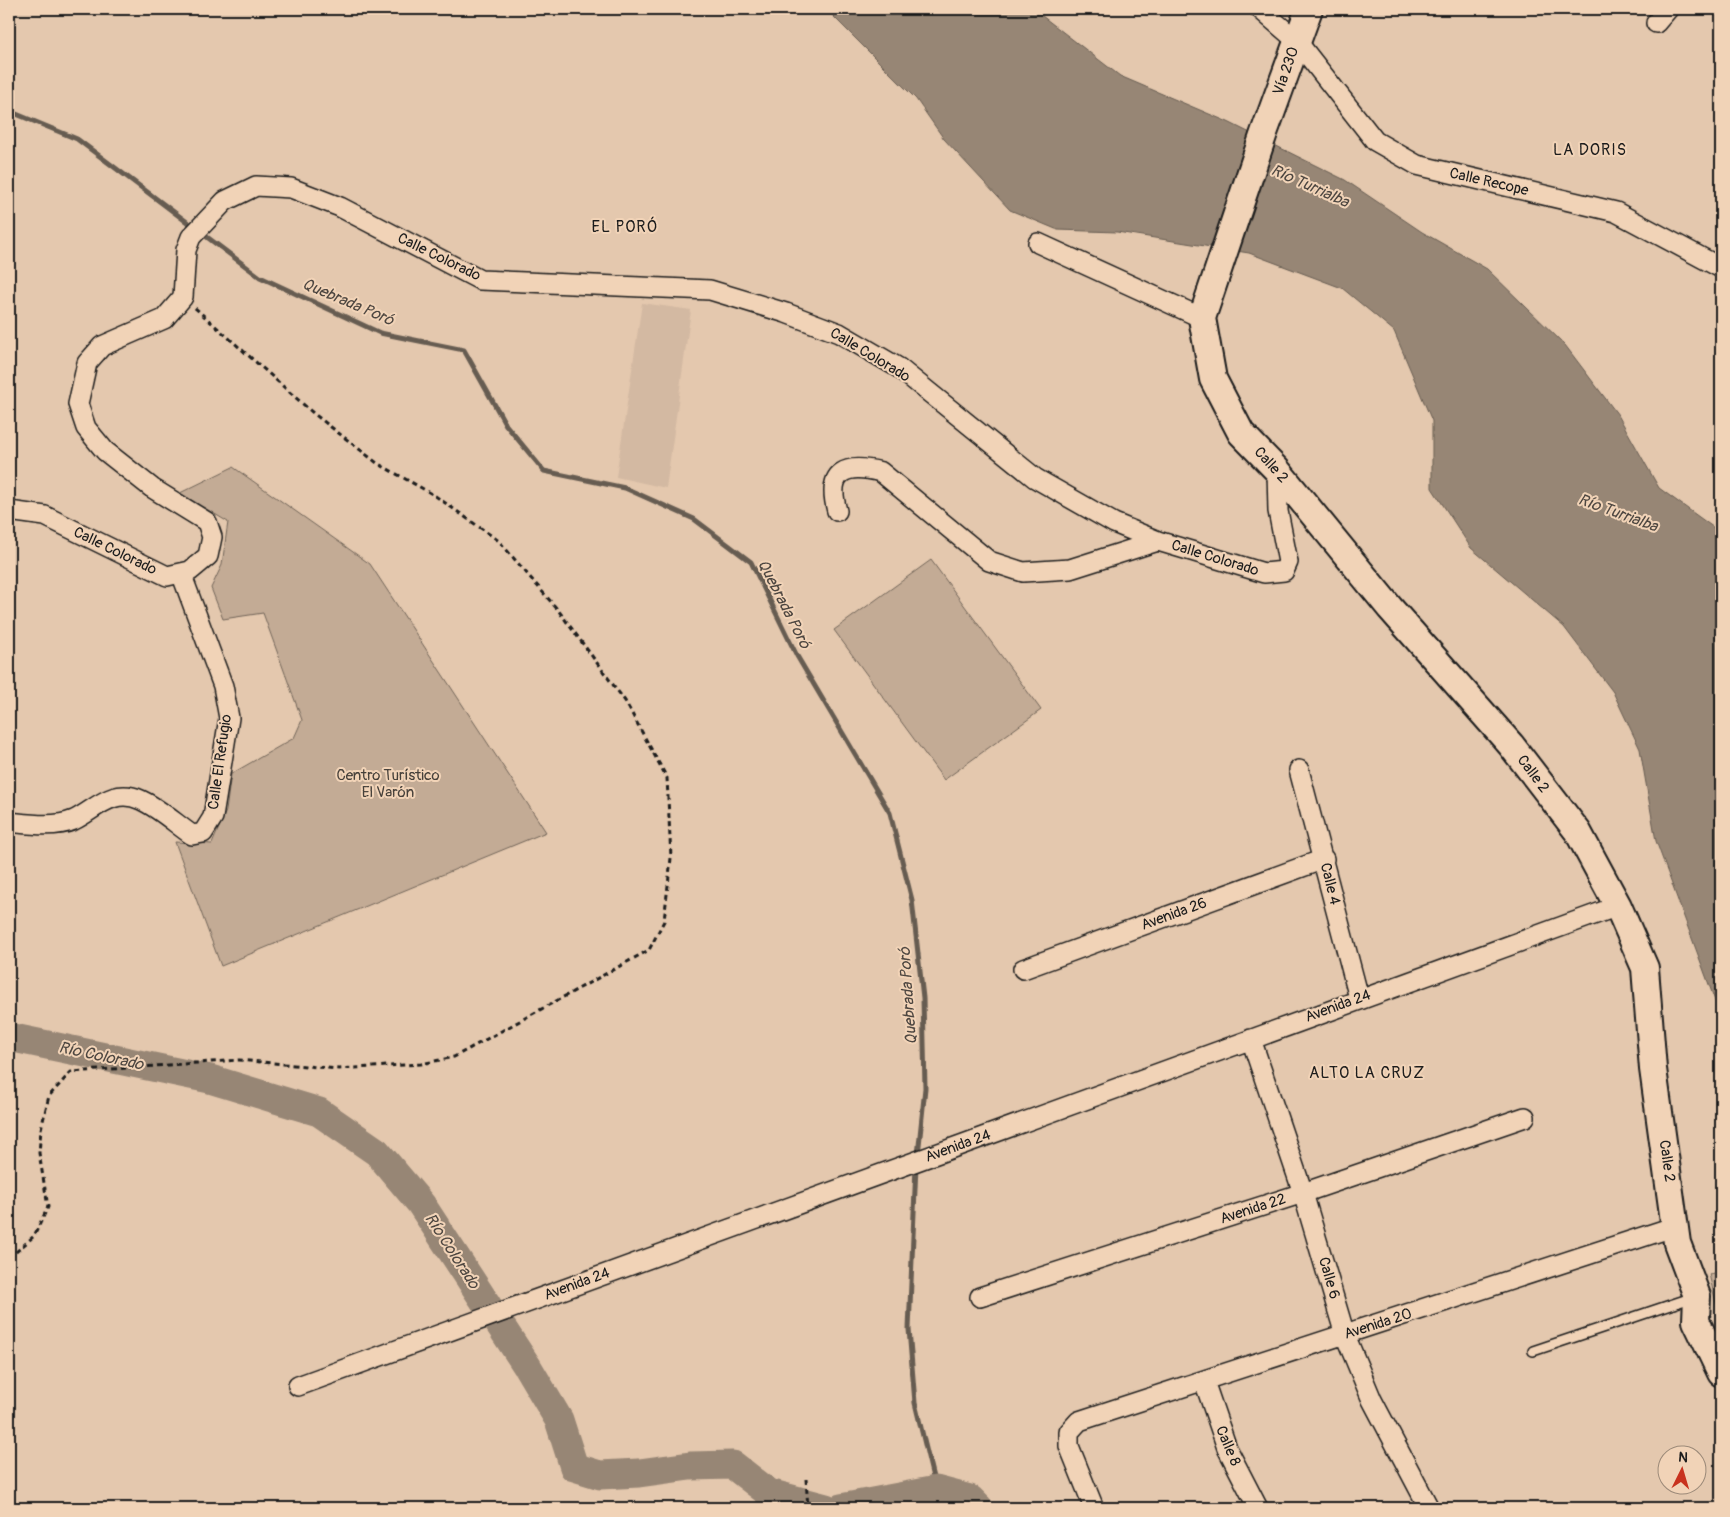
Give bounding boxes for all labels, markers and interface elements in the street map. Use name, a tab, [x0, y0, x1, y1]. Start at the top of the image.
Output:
street label: Vía 230	[1269, 44, 1303, 98]
district label: LA DORIS	[1553, 140, 1627, 160]
water label: Río Turrialba	[1268, 160, 1353, 213]
street label: Calle Recope	[1448, 164, 1531, 200]
district label: EL PORÓ	[592, 216, 658, 237]
street label: Calle Colorado	[394, 229, 484, 285]
water label: Quebrada Poró	[299, 274, 398, 331]
street label: Calle Colorado	[826, 324, 914, 386]
street label: Calle 2	[1250, 443, 1292, 487]
water label: Río Turrialba	[1576, 489, 1662, 537]
street label: Calle Colorado	[70, 523, 160, 579]
street label: Calle Colorado	[1169, 536, 1261, 580]
water label: Quebrada Poró	[753, 556, 816, 653]
street label: Calle El Refugio	[204, 713, 236, 811]
street label: Calle 2	[1513, 751, 1553, 797]
park label: Centro Turístico El Varón	[336, 766, 440, 802]
street label: Calle 4	[1316, 861, 1344, 907]
street label: Avenida 26	[1139, 893, 1209, 935]
water label: Quebrada Poró	[895, 946, 921, 1045]
street label: Avenida 24	[1303, 985, 1374, 1027]
water label: Río Colorado	[57, 1037, 146, 1075]
district label: ALTO LA CRUZ	[1309, 1063, 1425, 1083]
street label: Avenida 24	[923, 1125, 994, 1167]
street label: Calle 2	[1655, 1139, 1679, 1183]
street label: Avenida 22	[1218, 1189, 1288, 1229]
water label: Río Colorado	[420, 1210, 485, 1294]
street label: Calle 6	[1314, 1255, 1344, 1301]
street label: Avenida 24	[542, 1263, 613, 1305]
street label: Avenida 20	[1342, 1304, 1414, 1344]
street label: Calle 8	[1211, 1423, 1245, 1469]
north arrow	[1658, 1444, 1708, 1494]
text: N	[1678, 1449, 1689, 1466]

